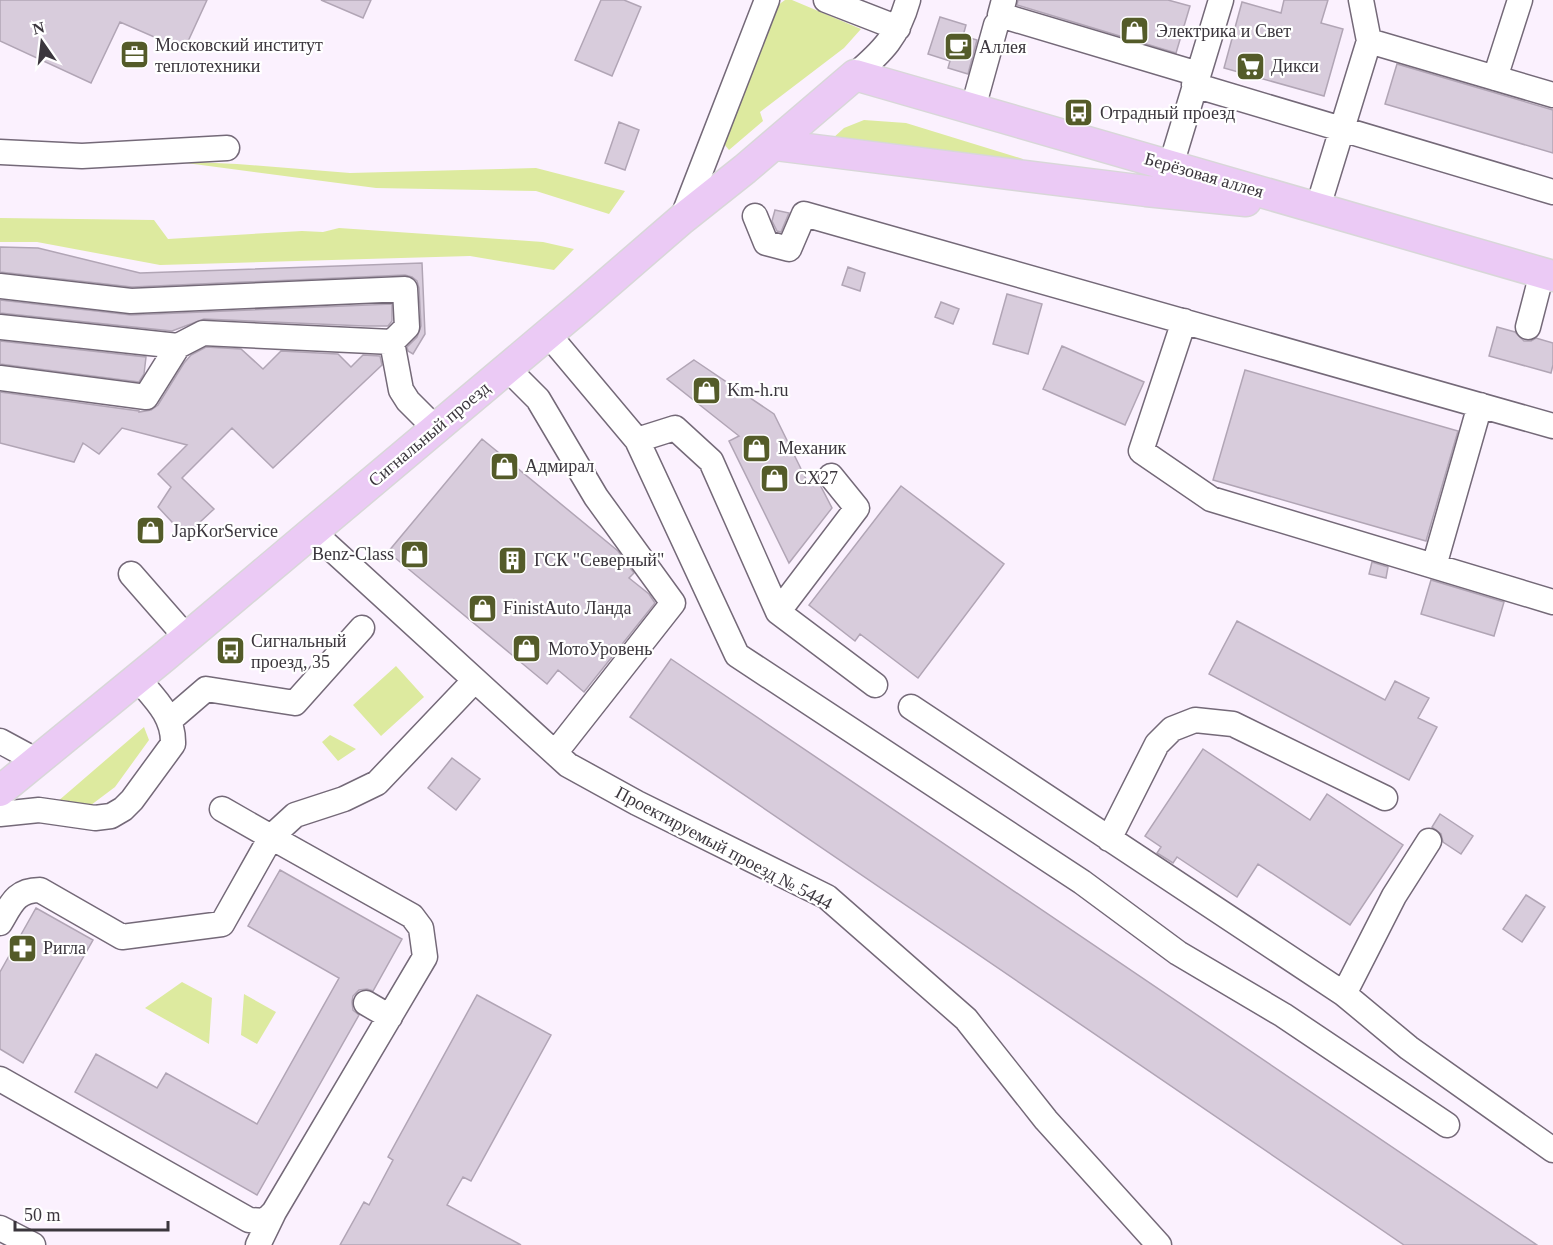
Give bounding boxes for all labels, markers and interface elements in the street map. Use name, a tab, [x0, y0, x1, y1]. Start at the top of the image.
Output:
north arrow	[12, 12, 72, 72]
shop icon: Электрика и Свет	[1119, 15, 1151, 47]
text: N	[31, 18, 47, 38]
place label: Электрика и Свет	[1156, 21, 1291, 41]
cafe icon: Аллея	[942, 31, 974, 63]
place label: Московский институт теплотехники	[155, 35, 323, 76]
place label: Аллея	[979, 37, 1026, 57]
office icon: Московский институт теплотехники	[118, 39, 150, 71]
supermarket icon: Дикси	[1234, 50, 1266, 82]
place label: Дикси	[1271, 56, 1319, 76]
bus stop icon: Отрадный проезд	[1063, 97, 1095, 129]
place label: Отрадный проезд	[1100, 103, 1235, 123]
street label: Берёзовая аллея	[1142, 148, 1266, 202]
shop icon: Km-h.ru	[690, 374, 722, 406]
street label: Сигнальный проезд	[364, 378, 494, 490]
place label: Km-h.ru	[727, 380, 789, 400]
shop icon: Механик	[741, 432, 773, 464]
place label: Механик	[778, 438, 847, 458]
shop icon: Адмирал	[488, 450, 520, 482]
place label: Адмирал	[525, 456, 594, 476]
shop icon: CX27	[758, 462, 790, 494]
place label: CX27	[795, 468, 838, 488]
shop icon: JapKorService	[135, 515, 167, 547]
place label: JapKorService	[172, 521, 278, 541]
shop icon: Benz-Class	[399, 538, 431, 570]
place label: Benz-Class	[312, 544, 394, 564]
building icon: ГСК "Северный"	[497, 544, 529, 576]
place label: ГСК "Северный"	[534, 550, 664, 570]
shop icon: FinistAuto Ланда	[466, 592, 498, 624]
place label: FinistAuto Ланда	[503, 598, 632, 618]
place label: Сигнальный проезд, 35	[251, 631, 347, 672]
shop icon: МотоУровень	[511, 633, 543, 665]
bus stop icon: Сигнальный проезд, 35	[214, 635, 246, 667]
place label: МотоУровень	[548, 639, 652, 659]
street label: Проектируемый проезд № 5444	[612, 782, 836, 914]
pharmacy icon: Ригла	[6, 932, 38, 964]
place label: Ригла	[43, 938, 86, 958]
scale bar	[15, 1194, 168, 1232]
text: 50 m	[24, 1205, 61, 1225]

